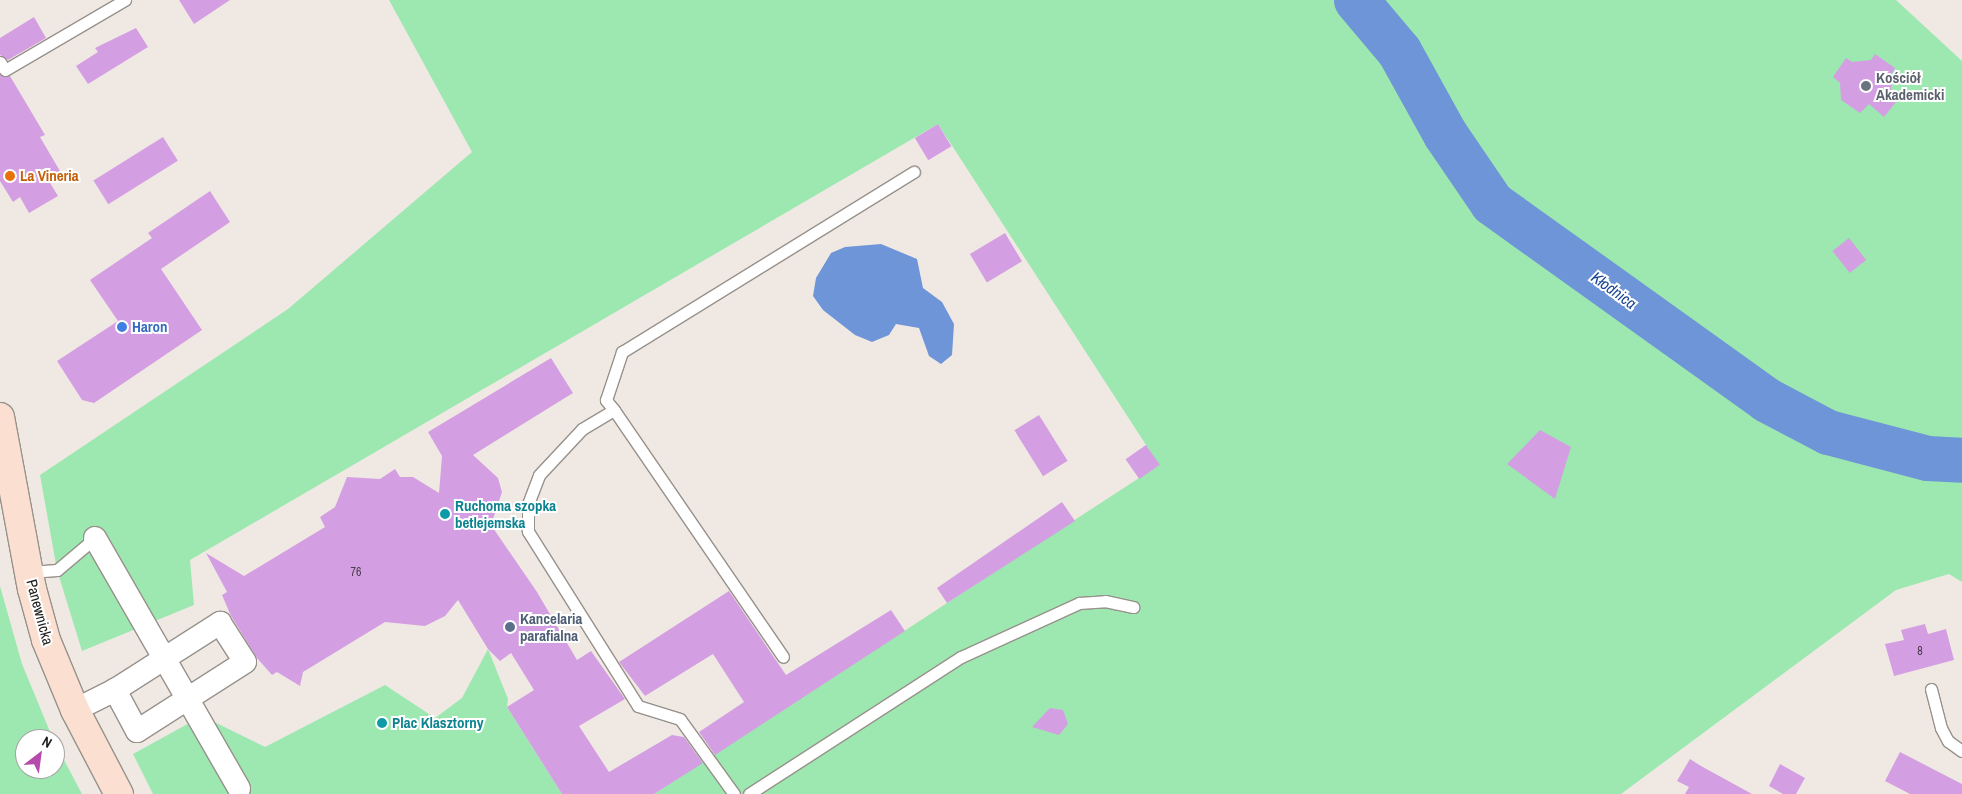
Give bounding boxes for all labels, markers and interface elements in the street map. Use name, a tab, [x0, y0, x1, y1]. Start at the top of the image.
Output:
place label: Kościół Akademicki	[1876, 68, 1944, 103]
marker: Kościół Akademicki	[1860, 80, 1872, 92]
place label: La Vineria	[20, 167, 79, 185]
marker: La Vineria	[4, 170, 16, 182]
water label: Kłodnica	[1588, 267, 1640, 313]
place label: Haron	[132, 318, 168, 336]
marker: Haron	[116, 321, 128, 333]
place label: Ruchoma szopka betlejemska	[455, 496, 556, 531]
marker: Ruchoma szopka betlejemska	[439, 508, 451, 520]
house number: 76	[351, 566, 361, 580]
street label: Panewnicka	[23, 577, 57, 647]
place label: Kancelaria parafialna	[520, 609, 582, 644]
marker: Kancelaria parafialna	[504, 621, 516, 633]
house number: 8	[1917, 645, 1923, 659]
place label: Plac Klasztorny	[392, 714, 484, 732]
marker: Plac Klasztorny	[376, 717, 388, 729]
north arrow	[15, 729, 65, 779]
text: N	[39, 732, 55, 752]

